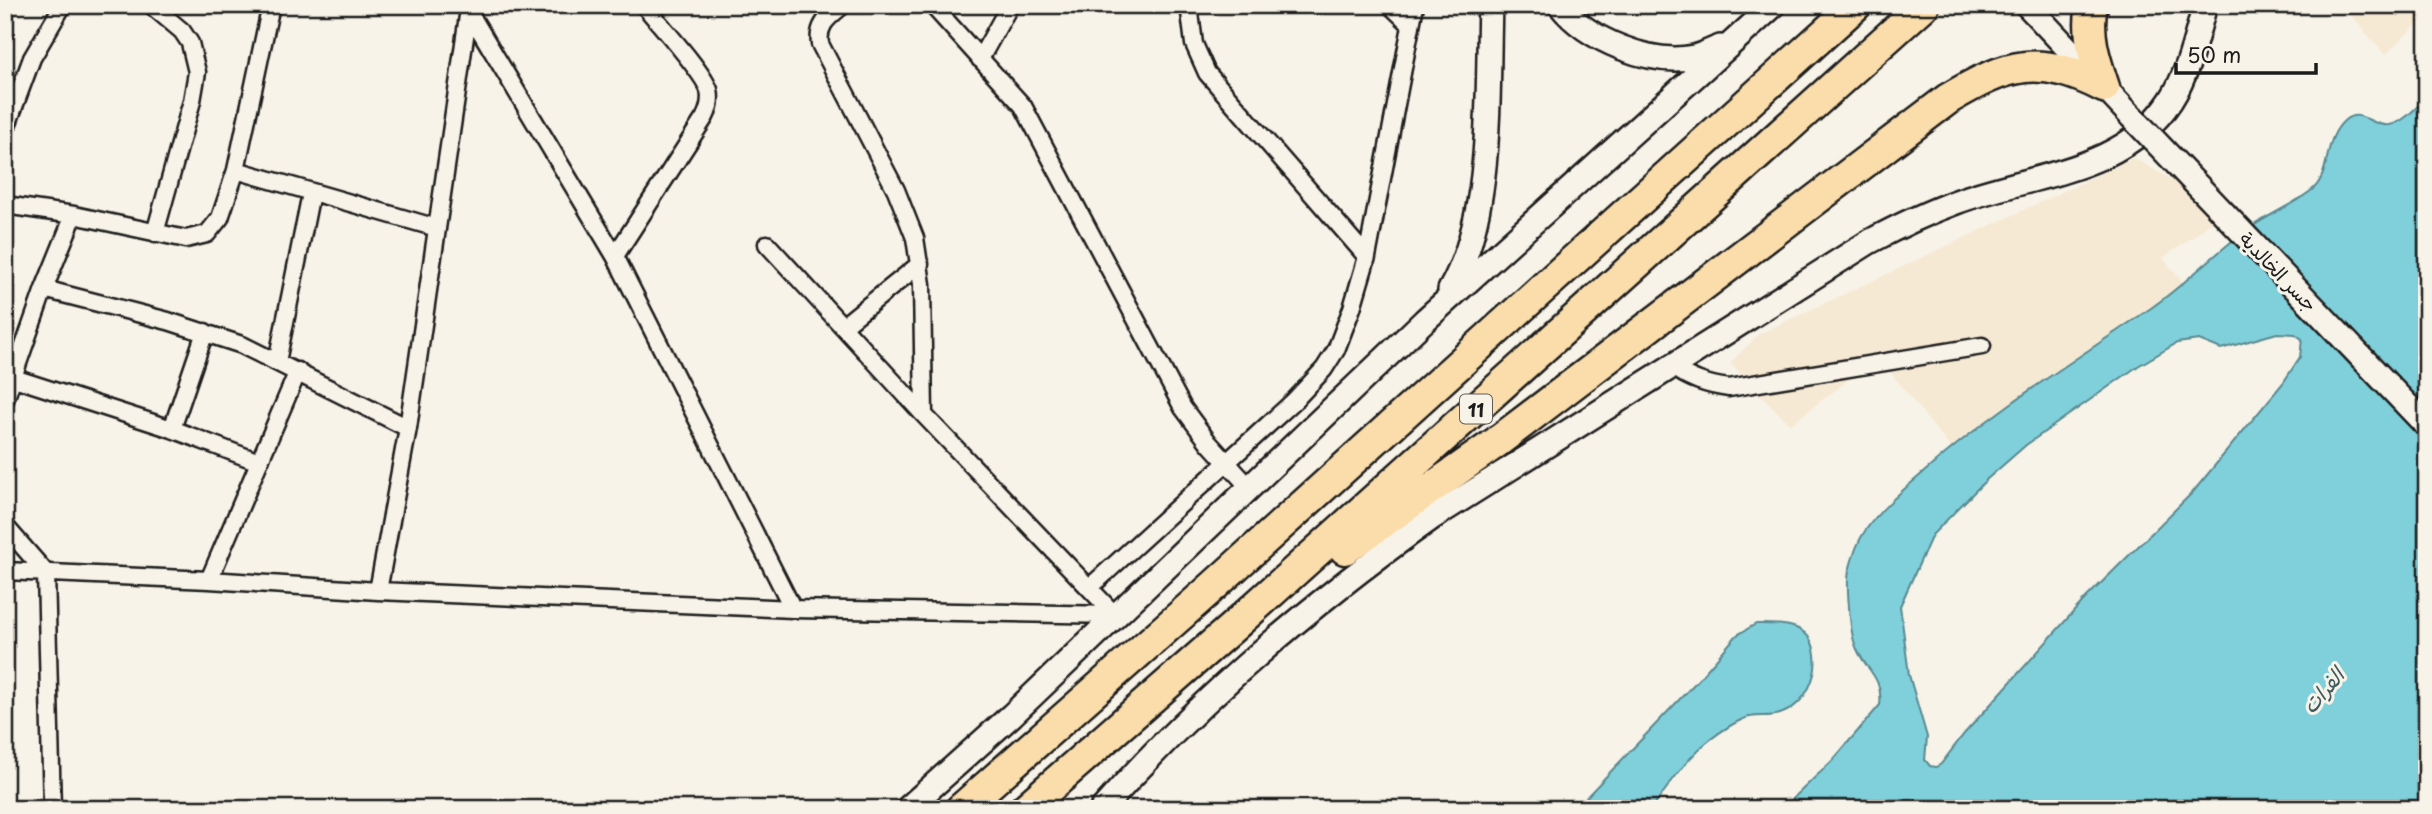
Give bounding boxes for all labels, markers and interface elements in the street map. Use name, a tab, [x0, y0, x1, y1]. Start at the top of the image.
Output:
scale bar	[2176, 32, 2316, 76]
text: 50 m	[2187, 38, 2241, 70]
street label: جسر الخالدية	[2234, 225, 2324, 317]
road number: 11	[1460, 394, 1492, 424]
water label: الفرات	[2293, 658, 2353, 720]

